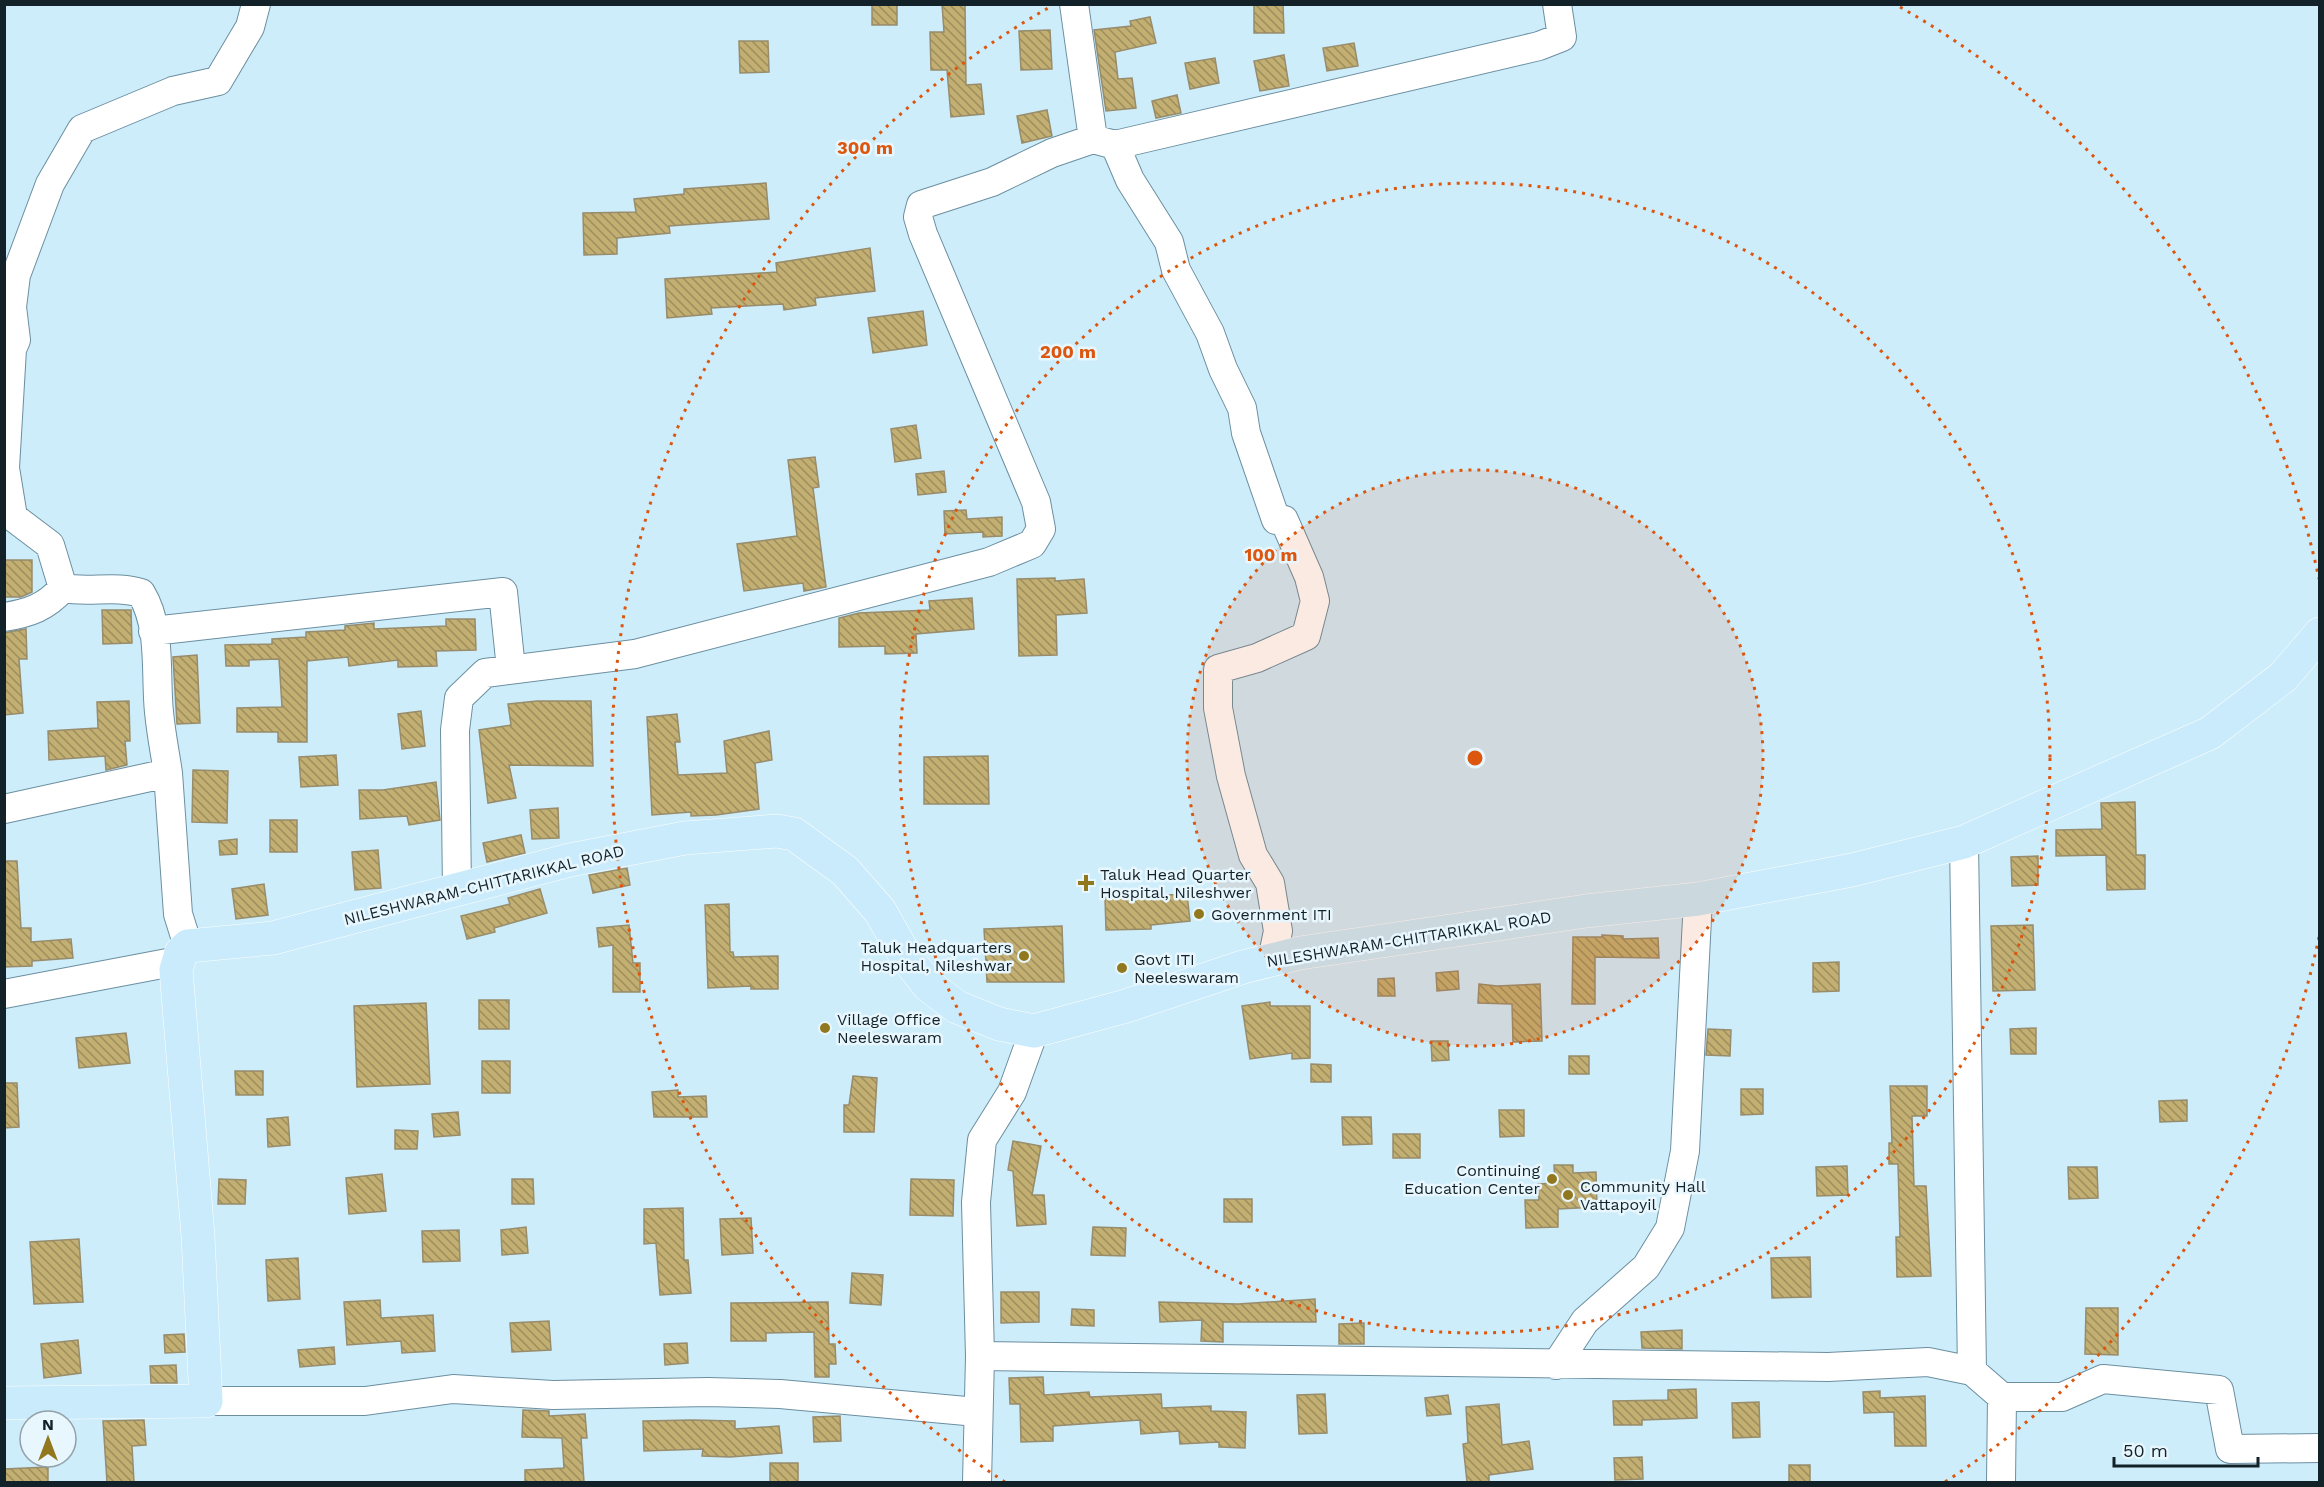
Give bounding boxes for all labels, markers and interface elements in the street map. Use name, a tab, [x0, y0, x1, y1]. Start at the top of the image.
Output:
text: 300 m	[837, 137, 893, 158]
text: 200 m	[1040, 341, 1096, 362]
text: 100 m	[1244, 544, 1298, 565]
centre of rings	[1465, 748, 1485, 768]
street label: NILESHWARAM-CHITTARIKKAL ROAD	[342, 841, 626, 929]
place label: Taluk Head Quarter Hospital, Nileshwer	[1100, 865, 1252, 902]
marker: Taluk Head Quarter Hospital, Nileshwer	[1077, 874, 1095, 892]
place label: Government ITI	[1211, 905, 1332, 924]
marker: Government ITI	[1192, 907, 1206, 921]
street label: NILESHWARAM-CHITTARIKKAL ROAD	[1265, 907, 1553, 971]
place label: Taluk Headquarters Hospital, Nileshwar	[860, 938, 1012, 975]
marker: Taluk Headquarters Hospital, Nileshwar	[1017, 949, 1031, 963]
place label: Govt ITI Neeleswaram	[1134, 950, 1239, 987]
marker: Govt ITI Neeleswaram	[1115, 961, 1129, 975]
place label: Village Office Neeleswaram	[837, 1010, 942, 1047]
marker: Village Office Neeleswaram	[818, 1021, 832, 1035]
place label: Continuing Education Center	[1404, 1161, 1540, 1198]
marker: Continuing Education Center	[1545, 1172, 1559, 1186]
place label: Community Hall Vattapoyil	[1580, 1177, 1706, 1214]
marker: Community Hall Vattapoyil	[1561, 1188, 1575, 1202]
north arrow	[18, 1409, 78, 1469]
text: N	[42, 1415, 54, 1434]
scale bar	[2114, 1430, 2258, 1468]
text: 50 m	[2123, 1440, 2168, 1461]

